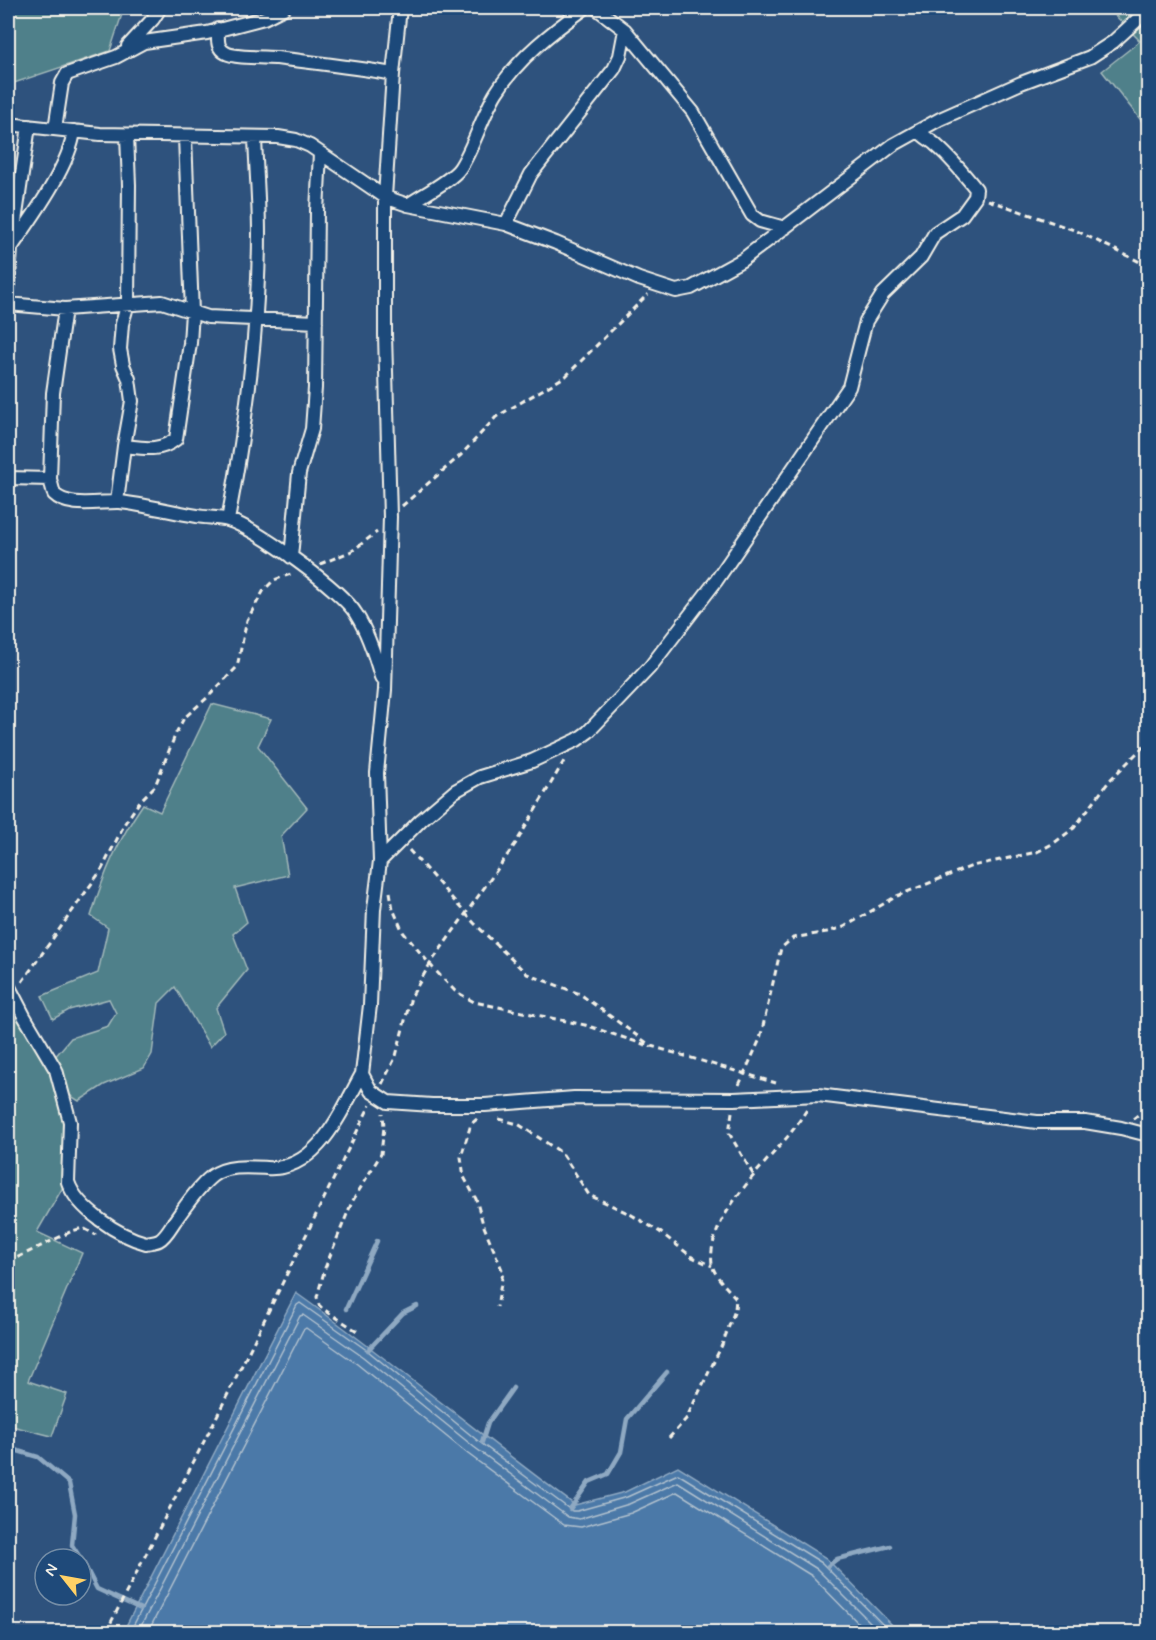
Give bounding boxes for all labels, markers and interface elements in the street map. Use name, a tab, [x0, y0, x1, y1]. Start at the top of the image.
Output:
north arrow	[33, 1547, 93, 1607]
text: N	[40, 1560, 63, 1580]

